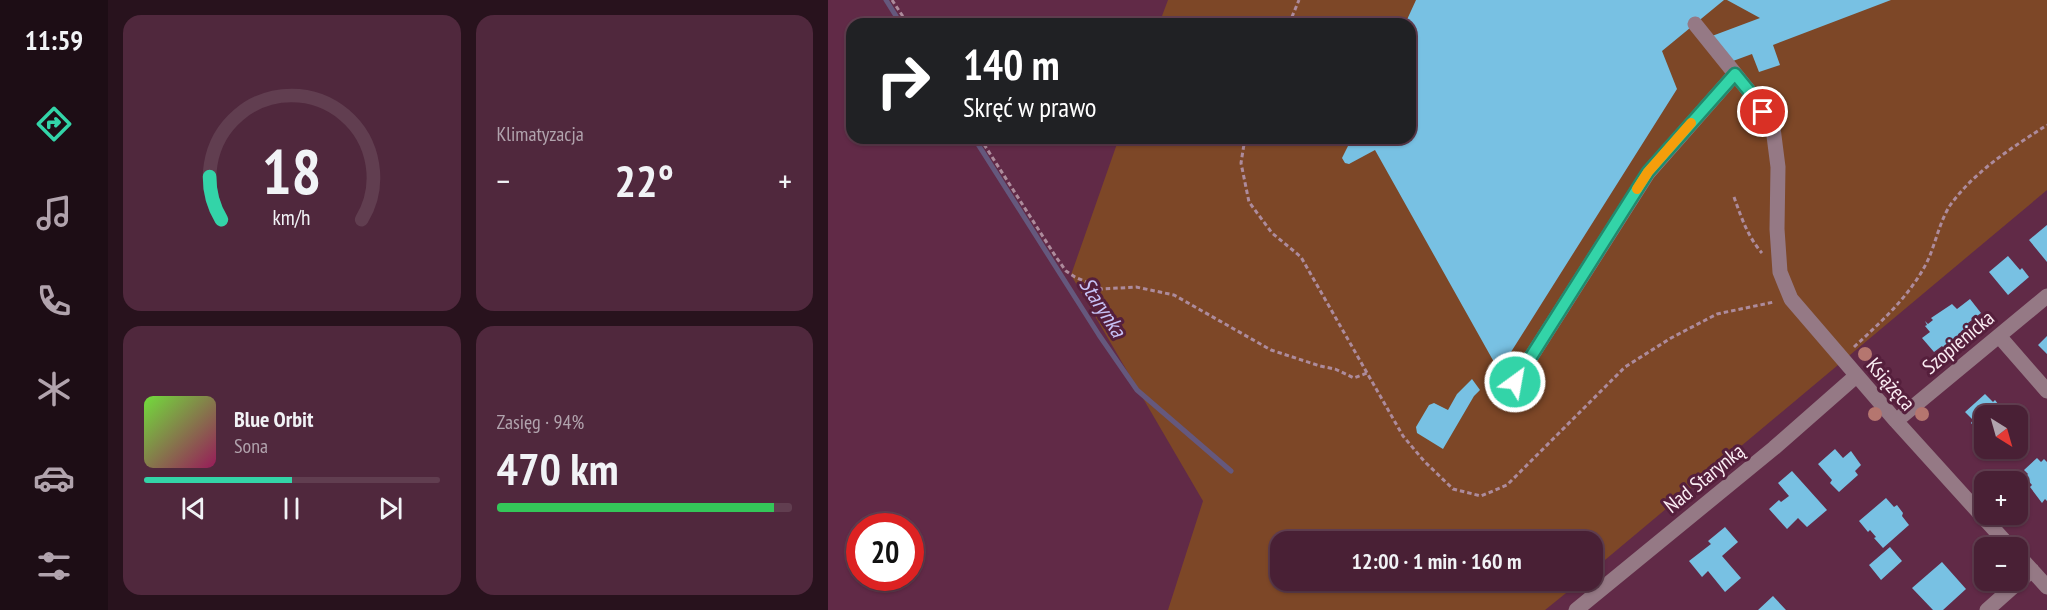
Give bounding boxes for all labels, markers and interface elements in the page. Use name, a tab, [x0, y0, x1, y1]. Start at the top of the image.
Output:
text: 11:59	[25, 23, 83, 57]
text: 140 m	[963, 37, 1060, 92]
icon: right	[864, 42, 942, 120]
pin	[1737, 86, 1788, 137]
text: Skręć w prawo	[963, 90, 1097, 124]
icon: arrive	[1746, 95, 1779, 128]
icon: directions	[33, 103, 75, 145]
text: Klimatyzacja	[497, 121, 584, 147]
text: 18	[262, 130, 322, 211]
text: 22°	[615, 151, 674, 209]
text: −	[497, 159, 510, 202]
text: +	[778, 159, 792, 202]
icon: music	[33, 192, 75, 234]
text: km/h	[273, 203, 311, 231]
water label: Starynka	[1073, 272, 1133, 343]
icon: phone	[33, 280, 75, 322]
street label: Szopienicka	[1917, 304, 1999, 380]
position arrow	[1483, 350, 1547, 414]
street label: Książęca	[1861, 352, 1921, 416]
icon: climate	[33, 368, 75, 410]
text: Blue Orbit	[234, 405, 313, 433]
north arrow	[1974, 405, 2028, 459]
map controls	[1974, 405, 2028, 591]
text: Zasięg · 94%	[497, 409, 584, 435]
text: Sona	[234, 433, 268, 459]
street label: Nad Starynką	[1658, 437, 1750, 519]
text: 470 km	[497, 439, 619, 497]
icon: car	[33, 457, 75, 499]
button: +	[1974, 471, 2028, 525]
icon: previous	[177, 492, 210, 525]
icon: pause	[275, 492, 308, 525]
icon: next	[374, 492, 407, 525]
speed limit sign: 20	[846, 513, 924, 591]
button: −	[1974, 537, 2028, 591]
icon: filters	[33, 545, 75, 587]
text: 12:00 · 1 min · 160 m	[1351, 547, 1522, 575]

